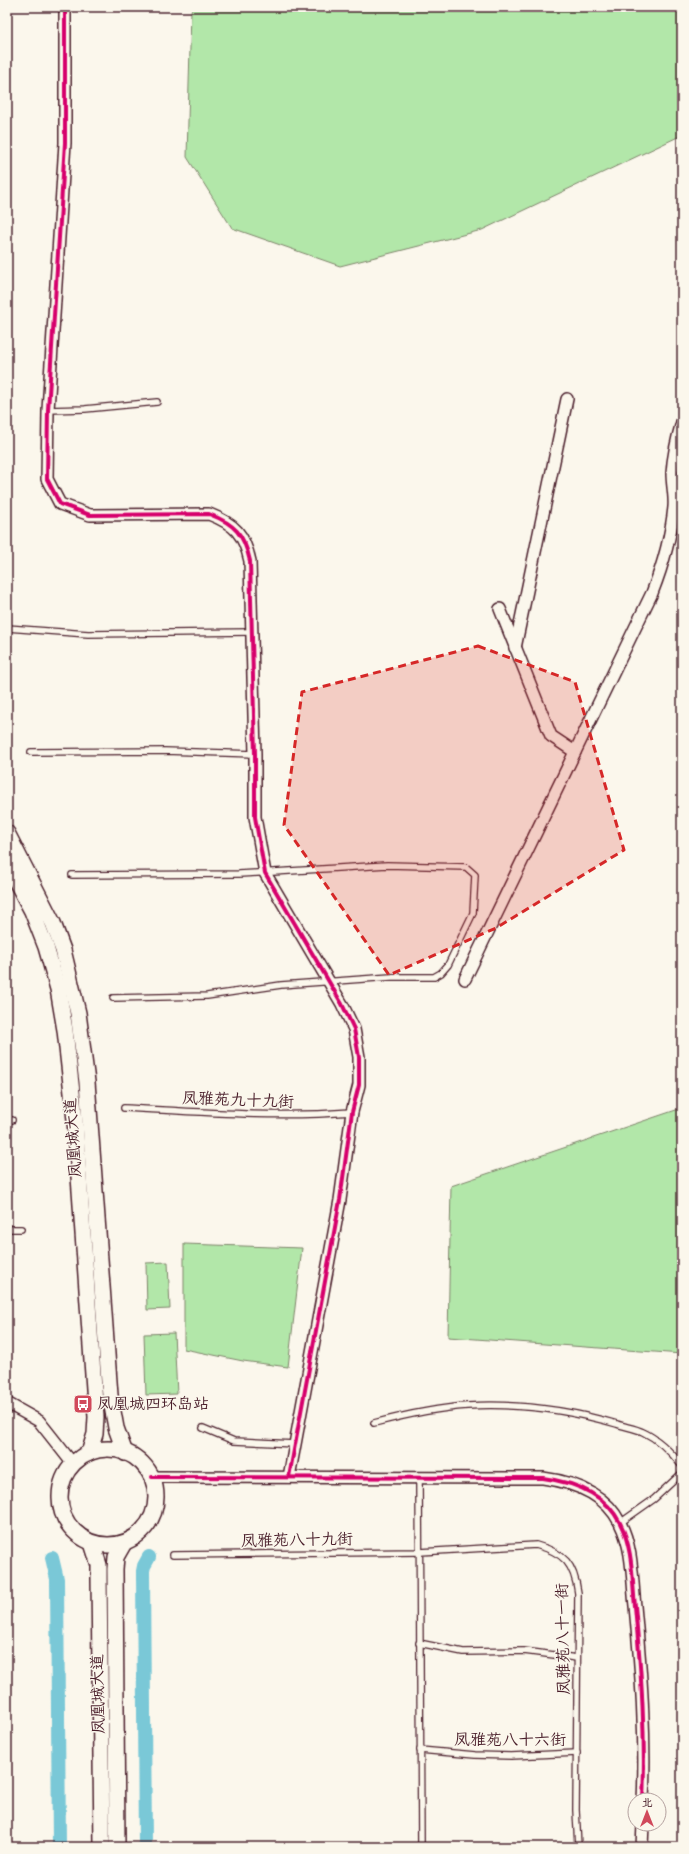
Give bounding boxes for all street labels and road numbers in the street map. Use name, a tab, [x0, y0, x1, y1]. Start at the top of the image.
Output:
street label: 凤雅苑九十九街	[182, 1088, 294, 1112]
street label: 凤凰城大道	[60, 1097, 86, 1179]
street label: 凤雅苑八十九街	[241, 1529, 353, 1551]
street label: 凤雅苑八十一街	[552, 1583, 574, 1695]
street label: 凤凰城大道	[87, 1654, 109, 1734]
street label: 凤雅苑八十六街	[454, 1730, 566, 1750]

